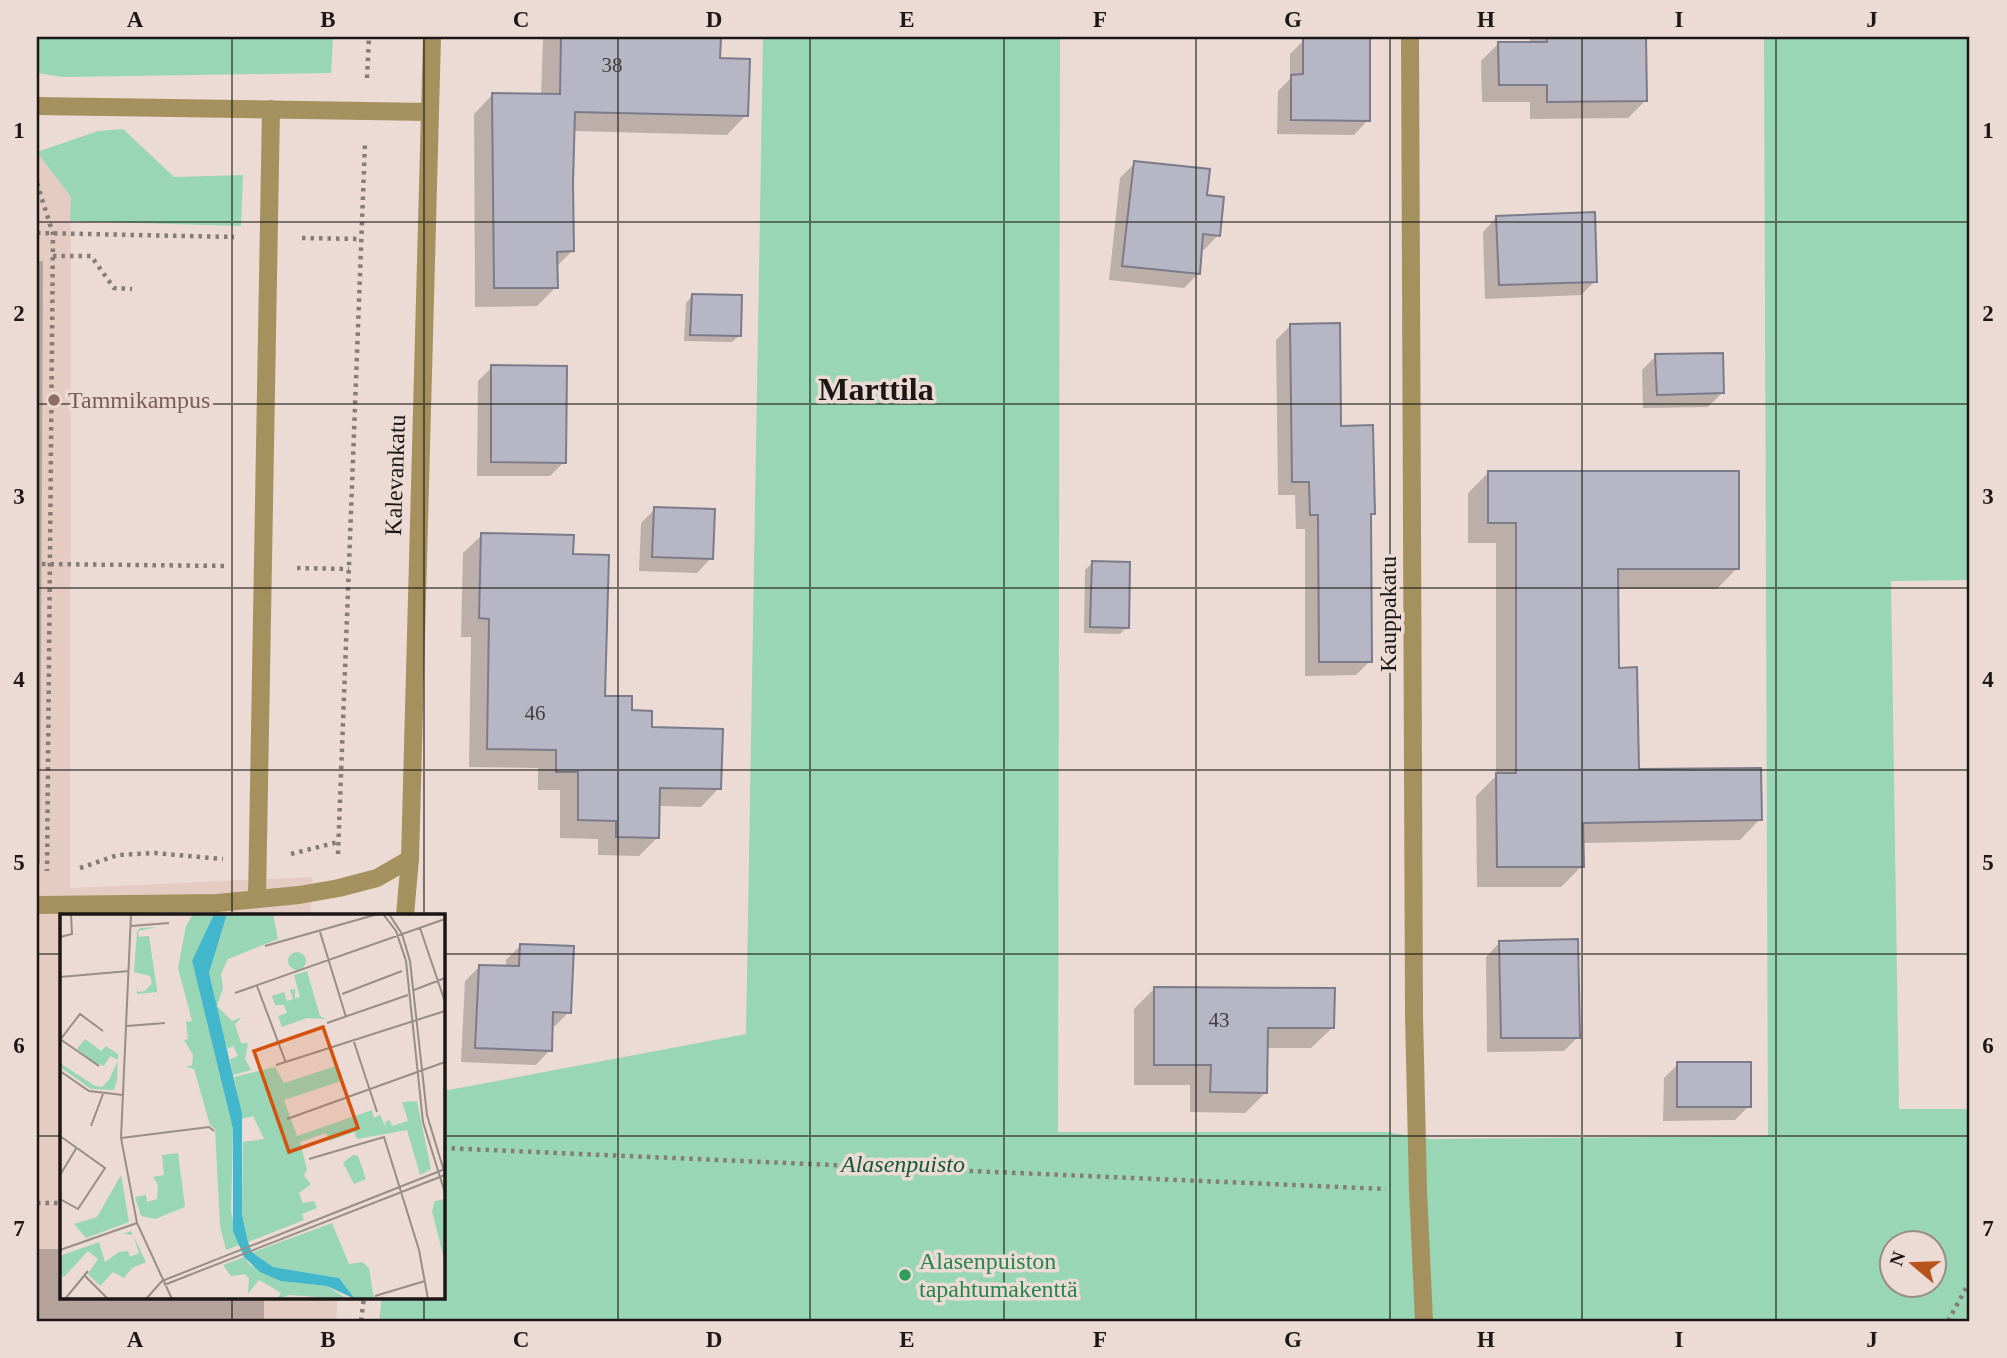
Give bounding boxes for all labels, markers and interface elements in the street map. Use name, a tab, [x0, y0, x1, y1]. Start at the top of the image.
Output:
text: A	[127, 7, 144, 32]
text: B	[320, 7, 336, 32]
text: C	[513, 7, 529, 32]
text: D	[706, 7, 722, 32]
text: E	[899, 7, 915, 32]
text: F	[1093, 7, 1107, 32]
text: G	[1284, 7, 1302, 32]
text: H	[1477, 7, 1495, 32]
text: I	[1675, 7, 1684, 32]
text: J	[1866, 7, 1878, 32]
house number: 38	[602, 53, 623, 77]
text: 1	[13, 118, 25, 143]
text: 1	[1982, 118, 1994, 143]
text: 2	[13, 301, 25, 326]
text: 2	[1982, 301, 1994, 326]
district label: Marttila	[818, 371, 934, 407]
place label: Tammikampus	[68, 387, 210, 413]
marker: Tammikampus	[46, 392, 62, 408]
street label: Kalevankatu	[380, 414, 410, 536]
text: 3	[13, 484, 25, 509]
text: 3	[1982, 484, 1994, 509]
street label: Kauppakatu	[1375, 556, 1401, 672]
text: 4	[13, 667, 25, 692]
text: 4	[1982, 667, 1994, 692]
house number: 46	[525, 701, 546, 725]
text: 5	[13, 850, 25, 875]
text: 5	[1982, 850, 1994, 875]
inset map	[60, 914, 444, 1298]
house number: 43	[1209, 1008, 1230, 1032]
text: 6	[13, 1033, 25, 1058]
text: 6	[1982, 1033, 1994, 1058]
park label: Alasenpuisto	[839, 1151, 965, 1177]
text: 7	[13, 1216, 25, 1241]
text: 7	[1982, 1216, 1994, 1241]
north arrow	[1878, 1228, 1948, 1298]
place label: Alasenpuiston tapahtumakenttä	[919, 1248, 1078, 1302]
text: N	[1885, 1248, 1910, 1269]
marker: Alasenpuiston tapahtumakenttä	[897, 1267, 913, 1283]
text: A	[127, 1327, 144, 1352]
text: B	[320, 1327, 336, 1352]
text: C	[513, 1327, 529, 1352]
text: D	[706, 1327, 722, 1352]
text: E	[899, 1327, 915, 1352]
text: F	[1093, 1327, 1107, 1352]
text: G	[1284, 1327, 1302, 1352]
text: H	[1477, 1327, 1495, 1352]
text: I	[1675, 1327, 1684, 1352]
text: J	[1866, 1327, 1878, 1352]

